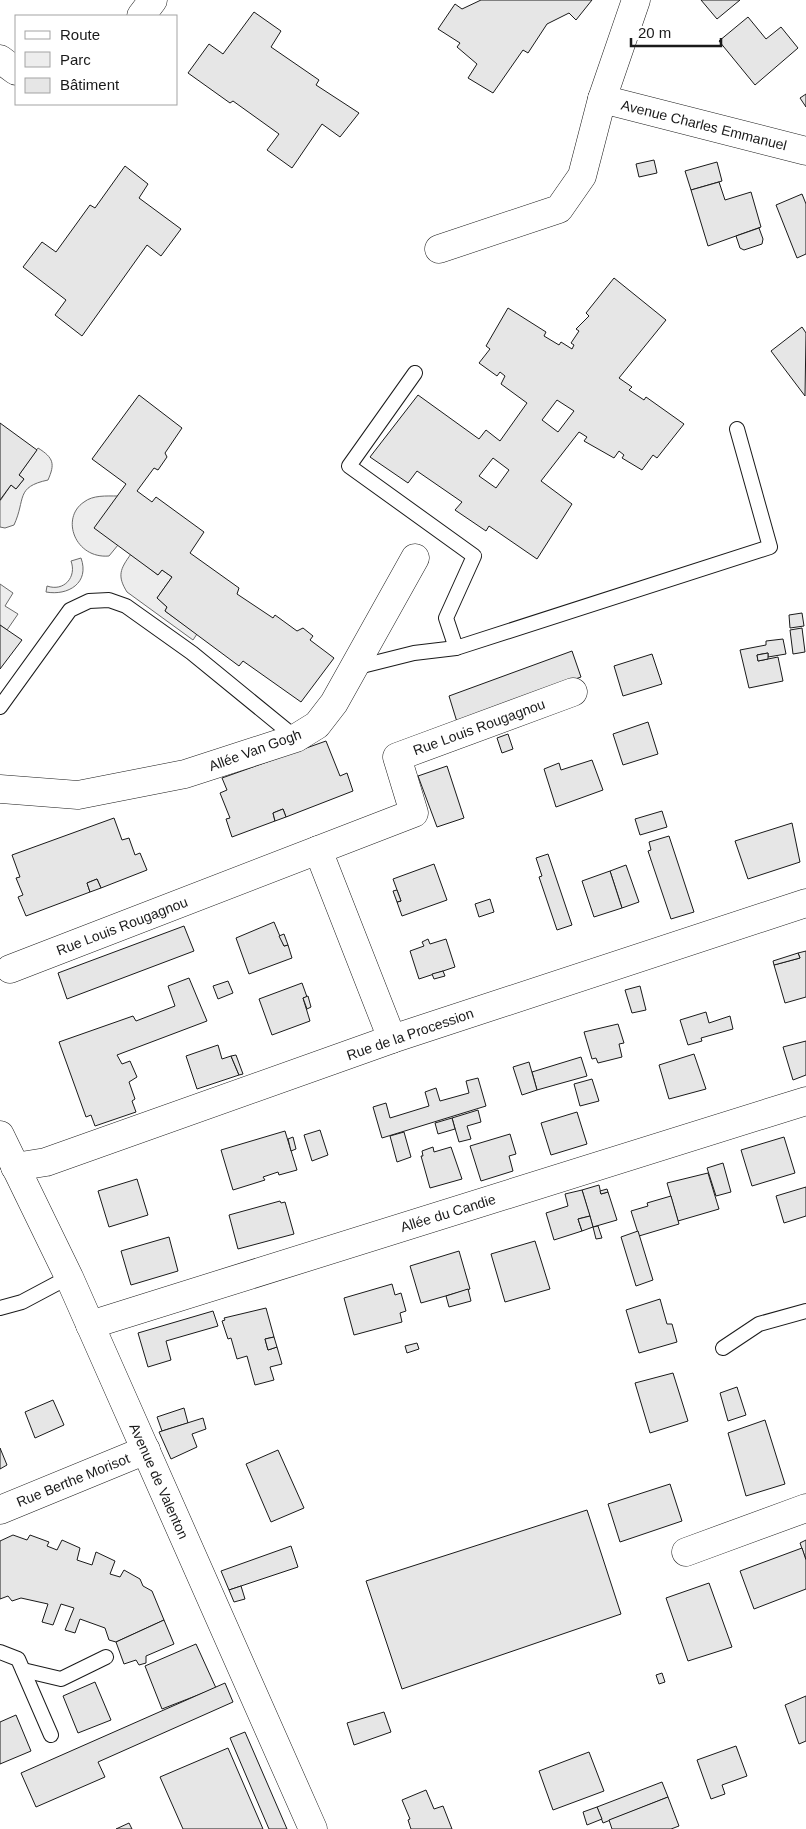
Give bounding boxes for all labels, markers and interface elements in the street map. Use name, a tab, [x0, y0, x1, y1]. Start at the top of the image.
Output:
legend	[15, 15, 178, 105]
scale bar	[631, 15, 721, 47]
text: 20 m	[638, 24, 671, 41]
text: Route	[60, 26, 100, 43]
text: Parc	[60, 51, 91, 68]
text: Bâtiment	[60, 76, 120, 93]
street label: Avenue Charles Emmanuel	[620, 97, 788, 153]
street label: Rue Louis Rougagnou	[411, 696, 547, 758]
street label: Allée Van Gogh	[207, 726, 303, 774]
street label: Rue Louis Rougagnou	[54, 894, 190, 958]
street label: Rue de la Procession	[344, 1005, 476, 1063]
street label: Allée du Candie	[398, 1191, 498, 1235]
street label: Avenue de Valenton	[126, 1421, 192, 1541]
street label: Rue Berthe Morisot	[14, 1450, 132, 1510]

